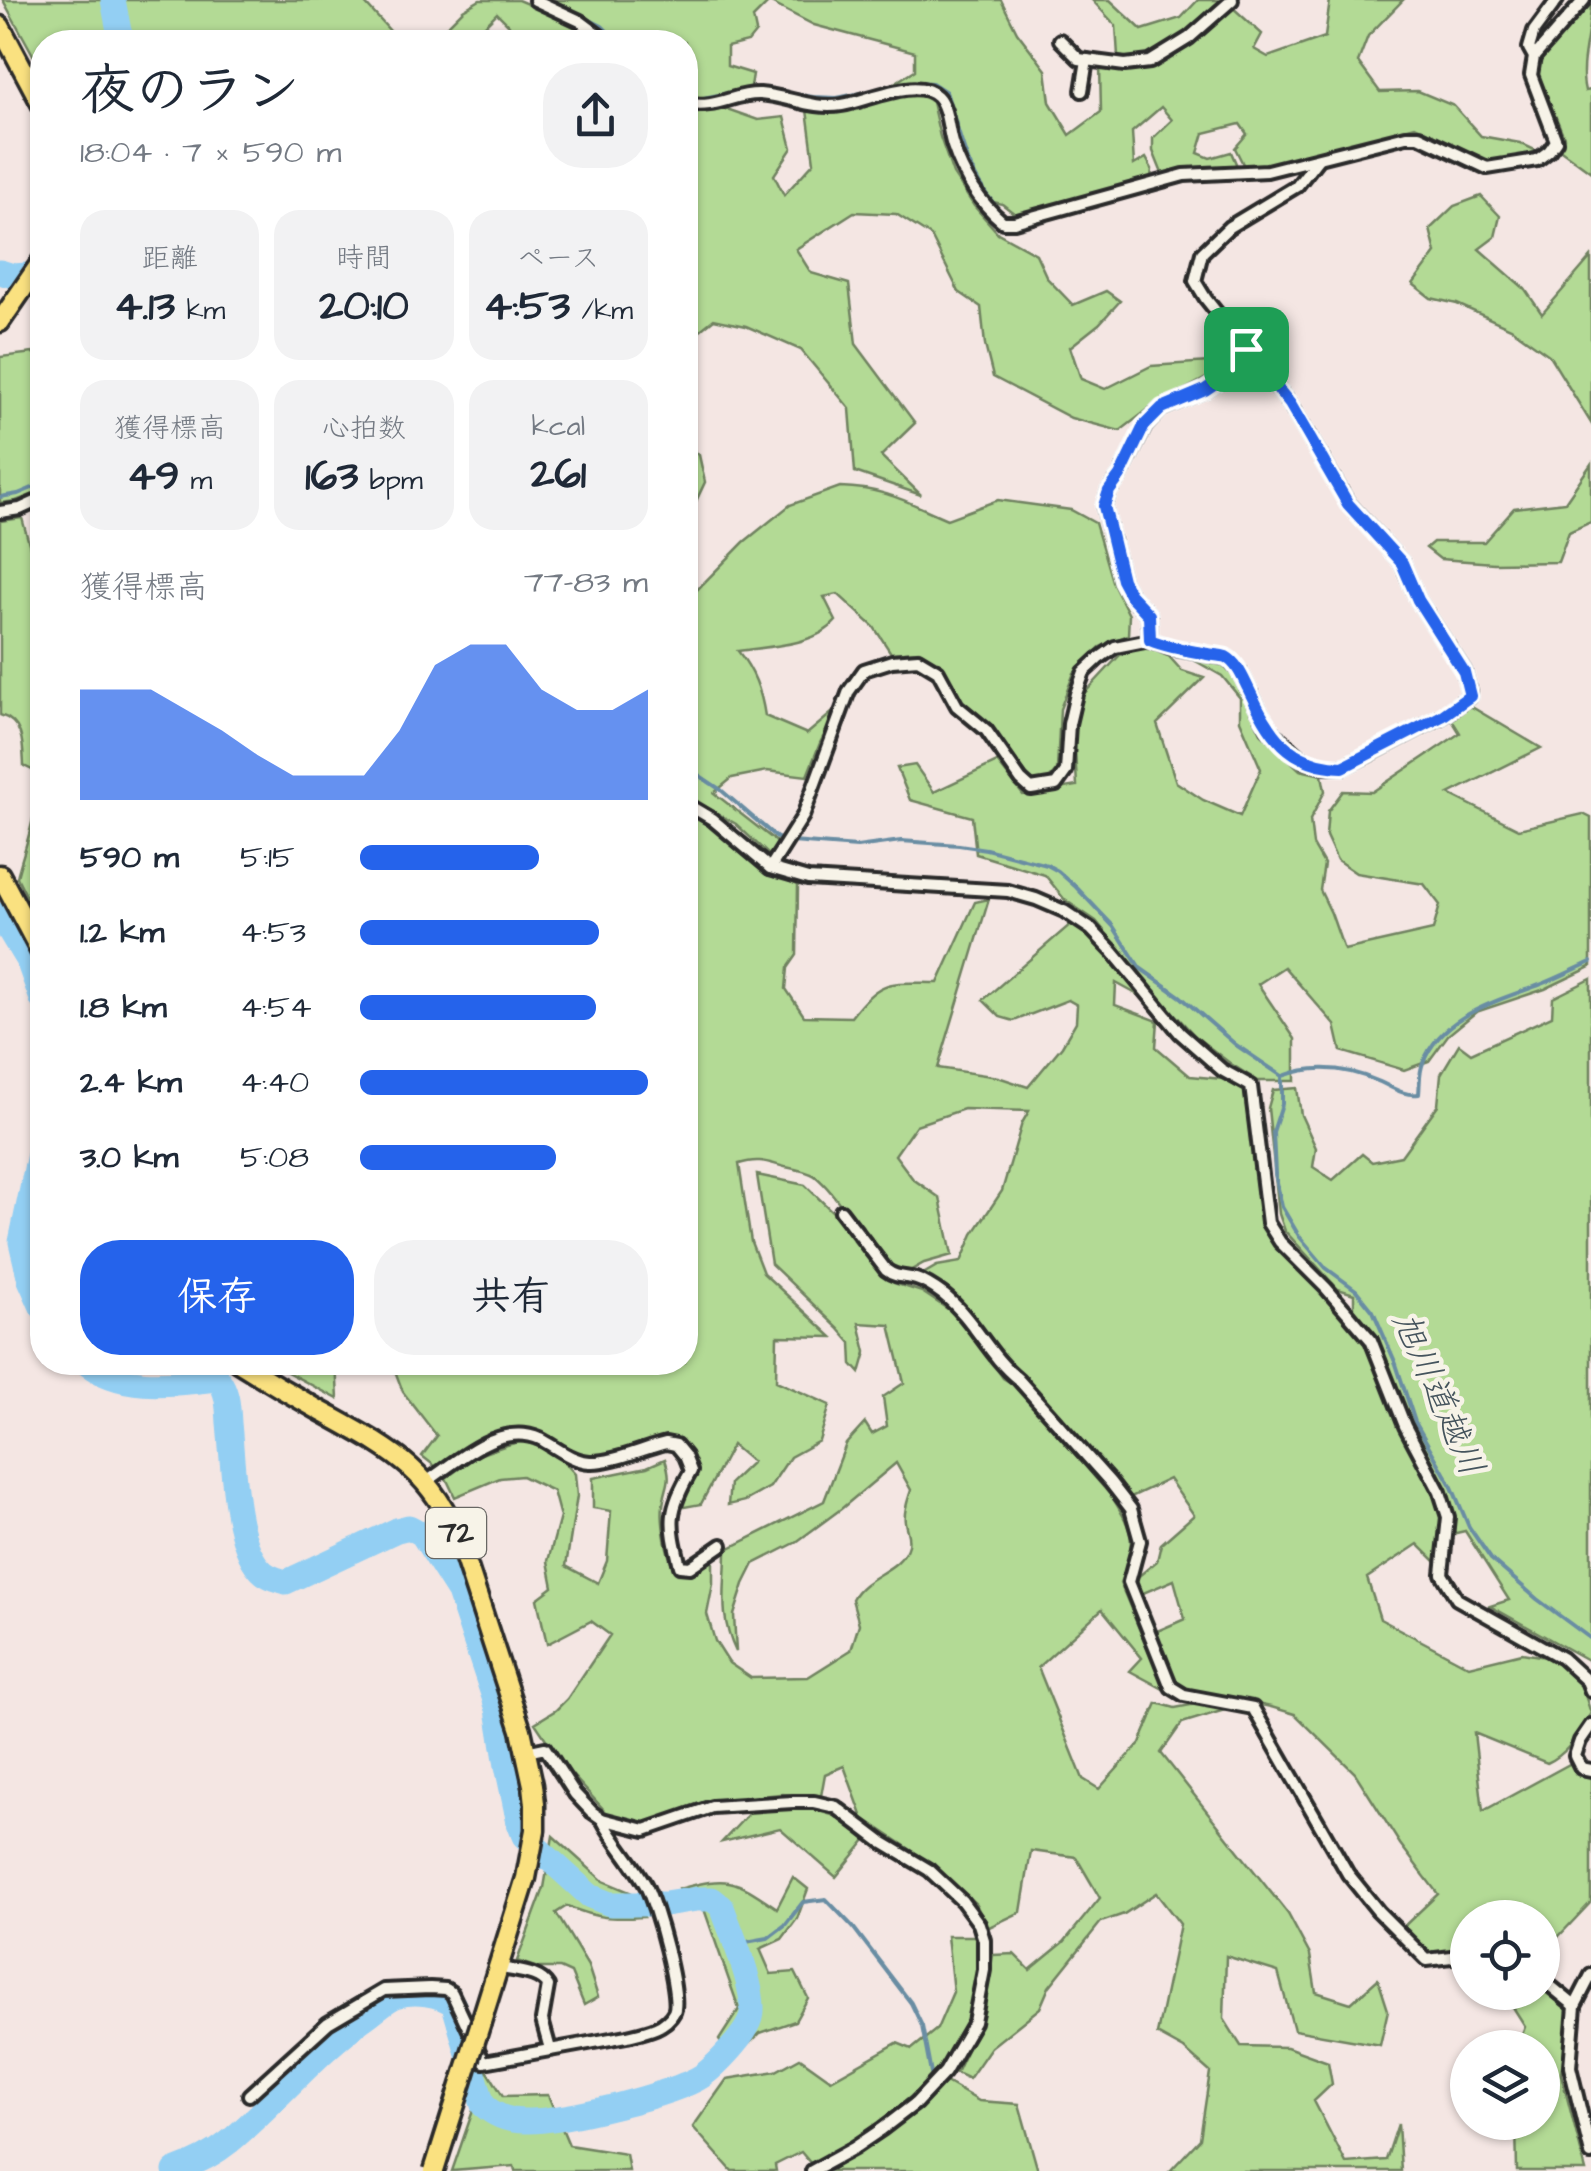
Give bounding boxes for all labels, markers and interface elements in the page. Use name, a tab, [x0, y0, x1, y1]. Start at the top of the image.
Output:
text: 夜のラン	[80, 54, 300, 130]
button: share	[543, 63, 648, 168]
text: 18:04 · 7 × 590 m	[80, 130, 341, 175]
text: 距離	[142, 239, 198, 278]
text: 時間	[336, 239, 392, 278]
text: ペース	[517, 239, 599, 278]
text: 4.13	[114, 278, 175, 336]
text: 20:10	[319, 278, 409, 336]
text: 4:53	[483, 278, 570, 336]
text: km	[175, 291, 225, 330]
text: /km	[570, 291, 633, 330]
pin	[1204, 307, 1289, 392]
icon: arrive	[1219, 322, 1274, 377]
text: kcal	[532, 407, 585, 446]
text: 獲得標高	[114, 409, 226, 448]
text: 心拍数	[322, 409, 406, 448]
text: 261	[530, 446, 586, 504]
text: 49	[127, 448, 179, 506]
text: 163	[305, 448, 358, 506]
text: m	[179, 461, 212, 500]
text: bpm	[358, 461, 423, 500]
text: 77–83 m	[524, 560, 648, 605]
text: 獲得標高	[80, 565, 208, 610]
text: 590 m	[80, 835, 179, 880]
text: 5:15	[240, 835, 295, 880]
text: 1.2 km	[80, 910, 164, 955]
text: 4:53	[240, 910, 306, 955]
text: 1.8 km	[80, 985, 167, 1030]
text: 4:54	[240, 985, 312, 1030]
text: 2.4 km	[80, 1060, 182, 1105]
text: 4:40	[240, 1060, 309, 1105]
text: 3.0 km	[80, 1135, 178, 1180]
text: 5:08	[240, 1135, 309, 1180]
button: 保存	[80, 1240, 354, 1355]
button: 共有	[374, 1240, 648, 1355]
water label: 旭川道越川	[1380, 1304, 1496, 1484]
road number: 72	[426, 1508, 486, 1558]
map controls	[1450, 1900, 1560, 2140]
button: locate	[1450, 1900, 1560, 2010]
button: layers	[1450, 2030, 1560, 2140]

